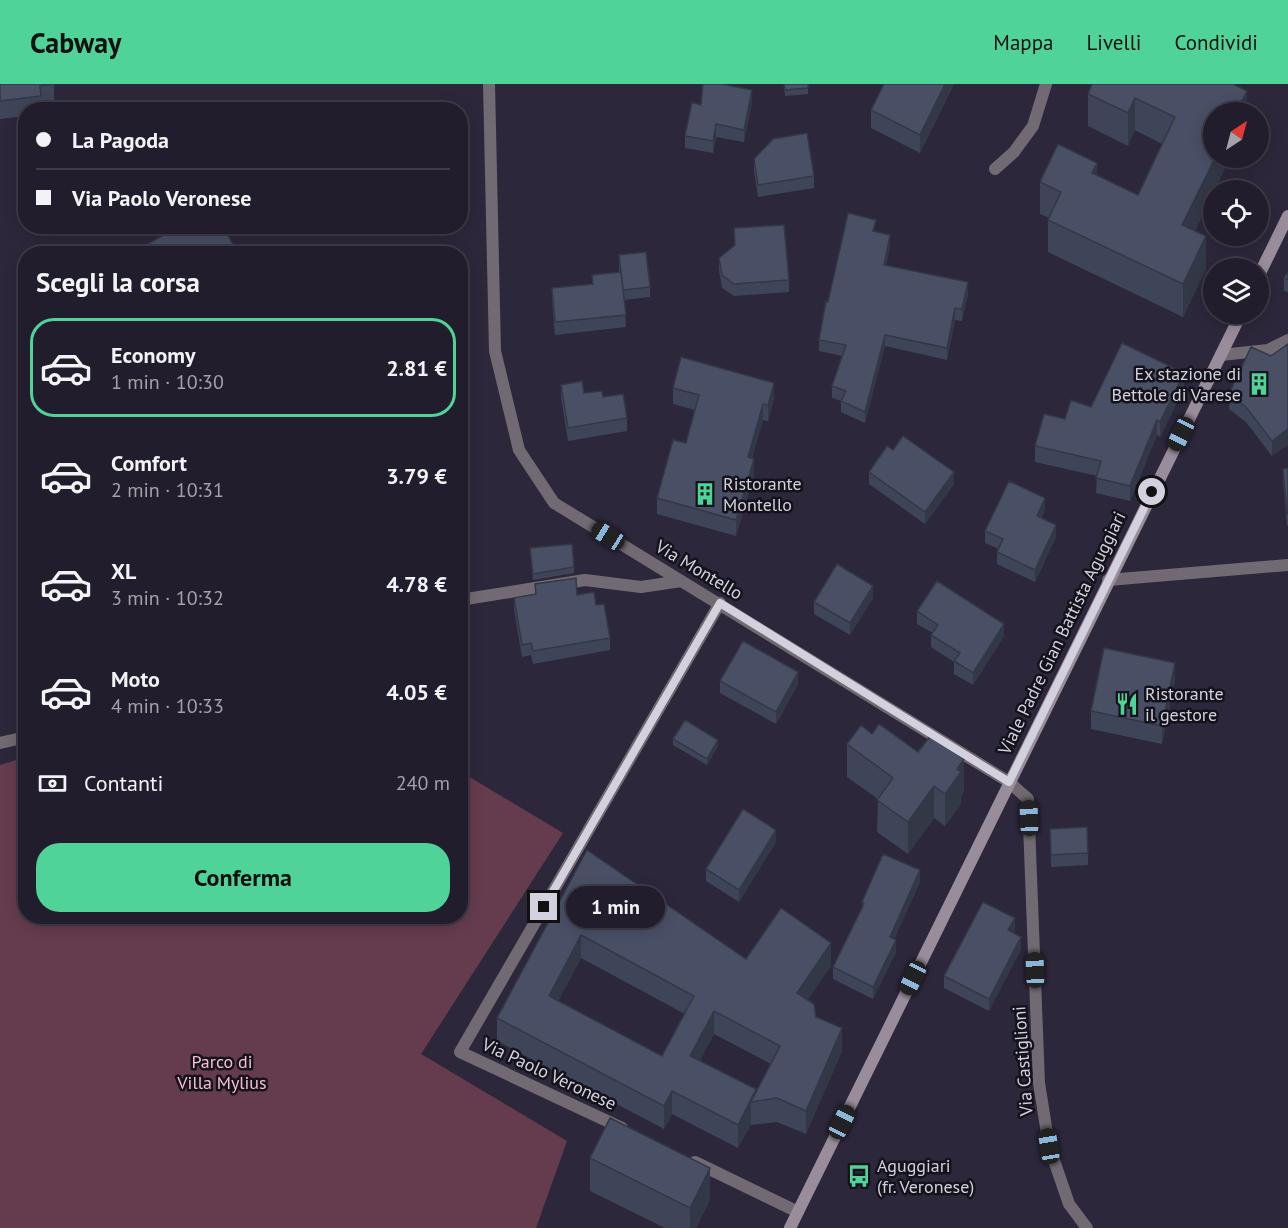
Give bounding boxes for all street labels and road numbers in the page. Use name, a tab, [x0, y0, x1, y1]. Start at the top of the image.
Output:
street label: Viale Padre Gian Battista Aguggiari	[992, 507, 1131, 759]
street label: Via Montello	[651, 534, 747, 605]
street label: Via Castiglioni	[1007, 1005, 1038, 1118]
street label: Via Paolo Veronese	[477, 1032, 620, 1115]

